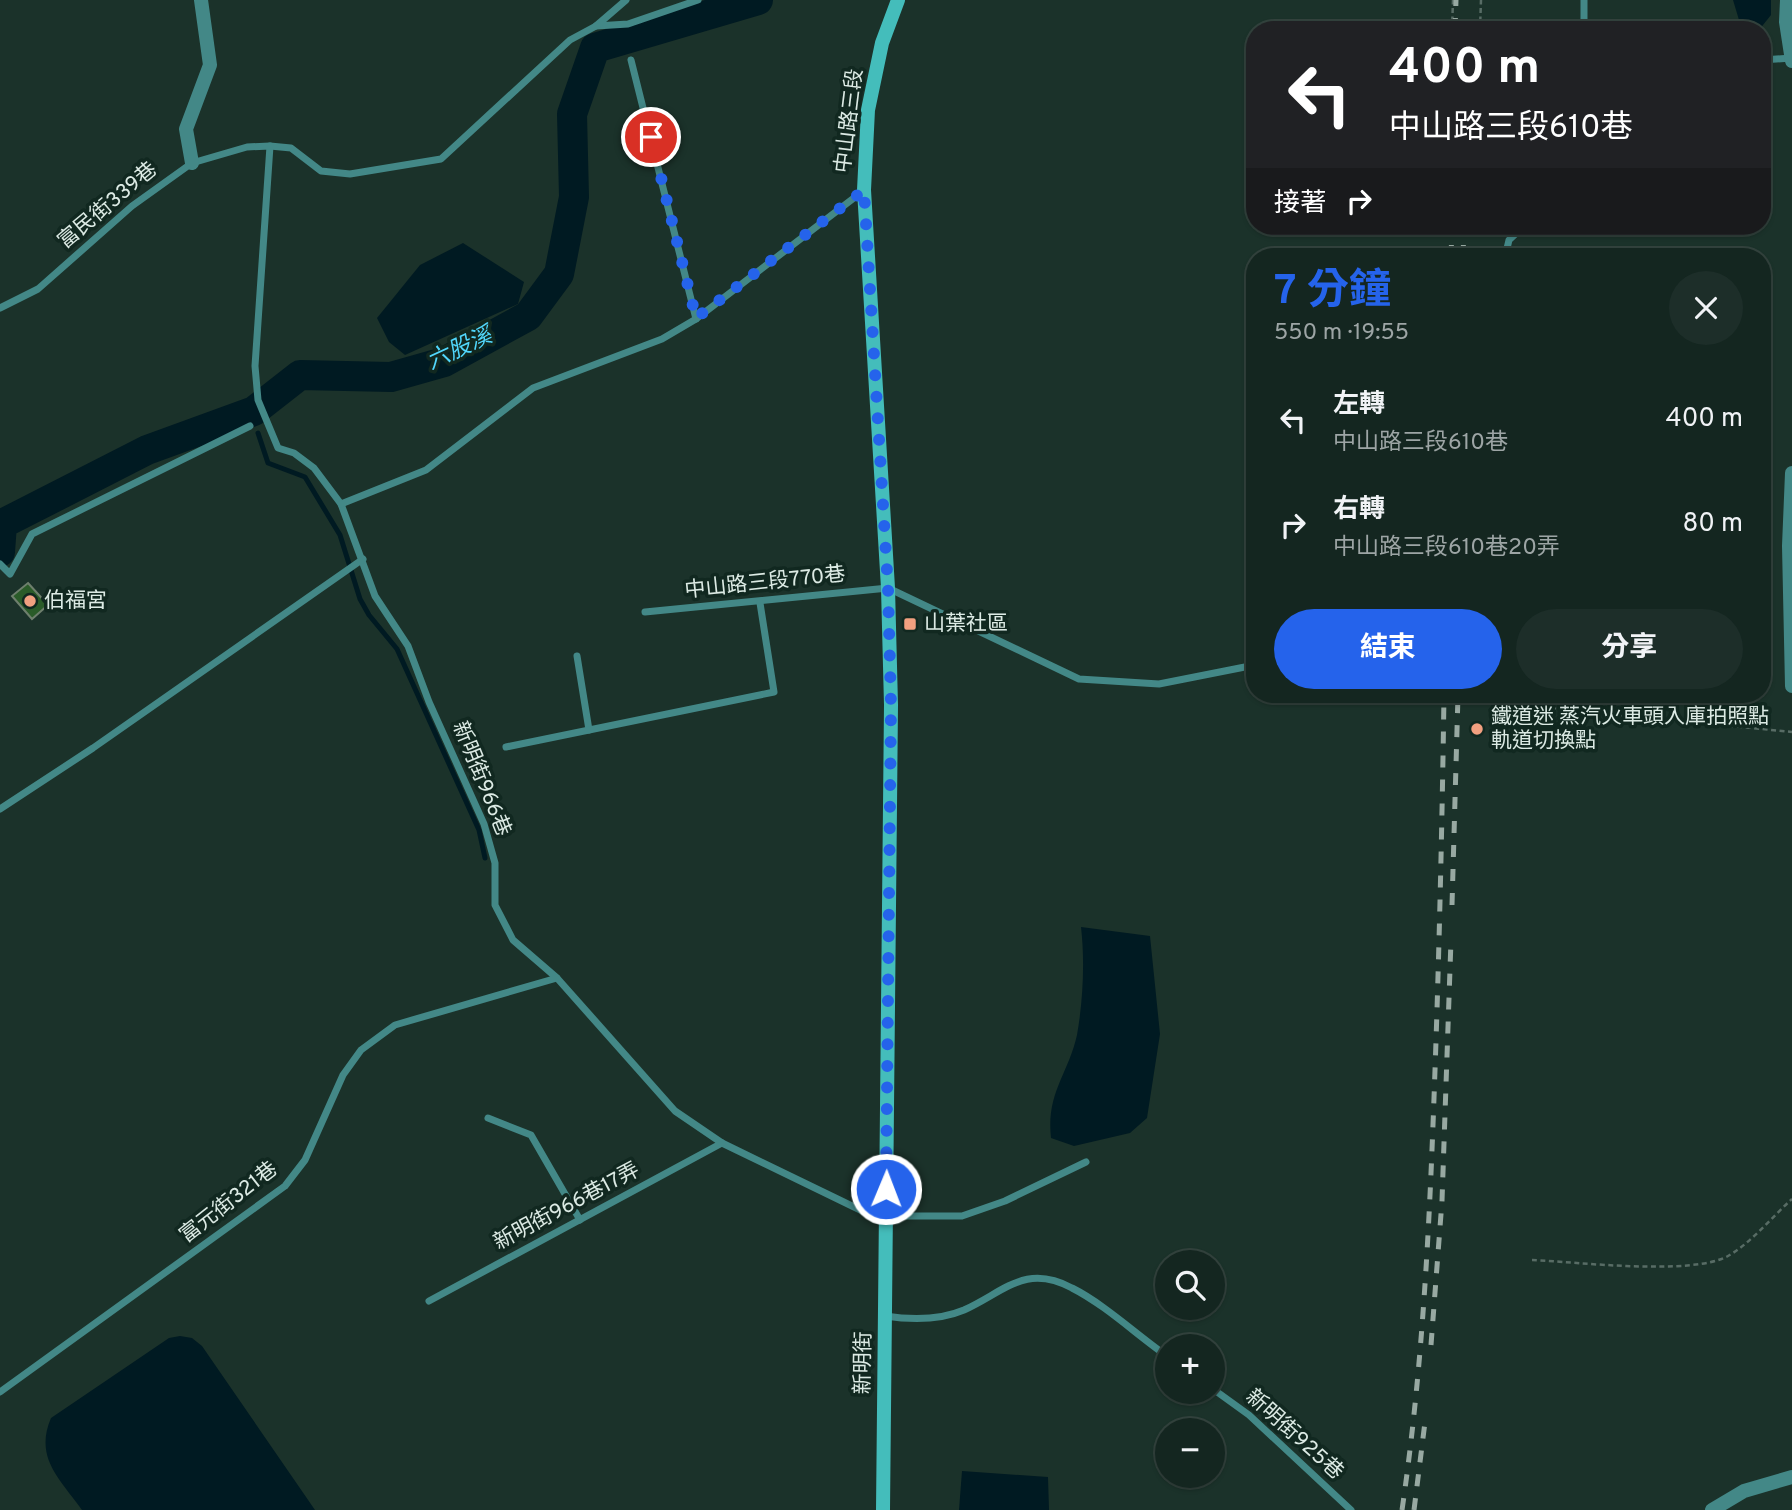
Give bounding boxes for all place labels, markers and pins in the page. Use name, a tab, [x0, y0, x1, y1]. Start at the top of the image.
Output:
pin	[621, 107, 681, 167]
place label: 伯福宮	[44, 588, 107, 615]
marker: 伯福宮	[22, 593, 38, 609]
place label: 山葉社區	[924, 611, 1008, 638]
marker: 山葉社區	[902, 616, 918, 632]
place label: 鐵道迷 蒸汽火車頭入庫拍照點 軌道切換點	[1491, 704, 1769, 755]
marker: 鐵道迷 蒸汽火車頭入庫拍照點 軌道切換點	[1469, 721, 1485, 737]

